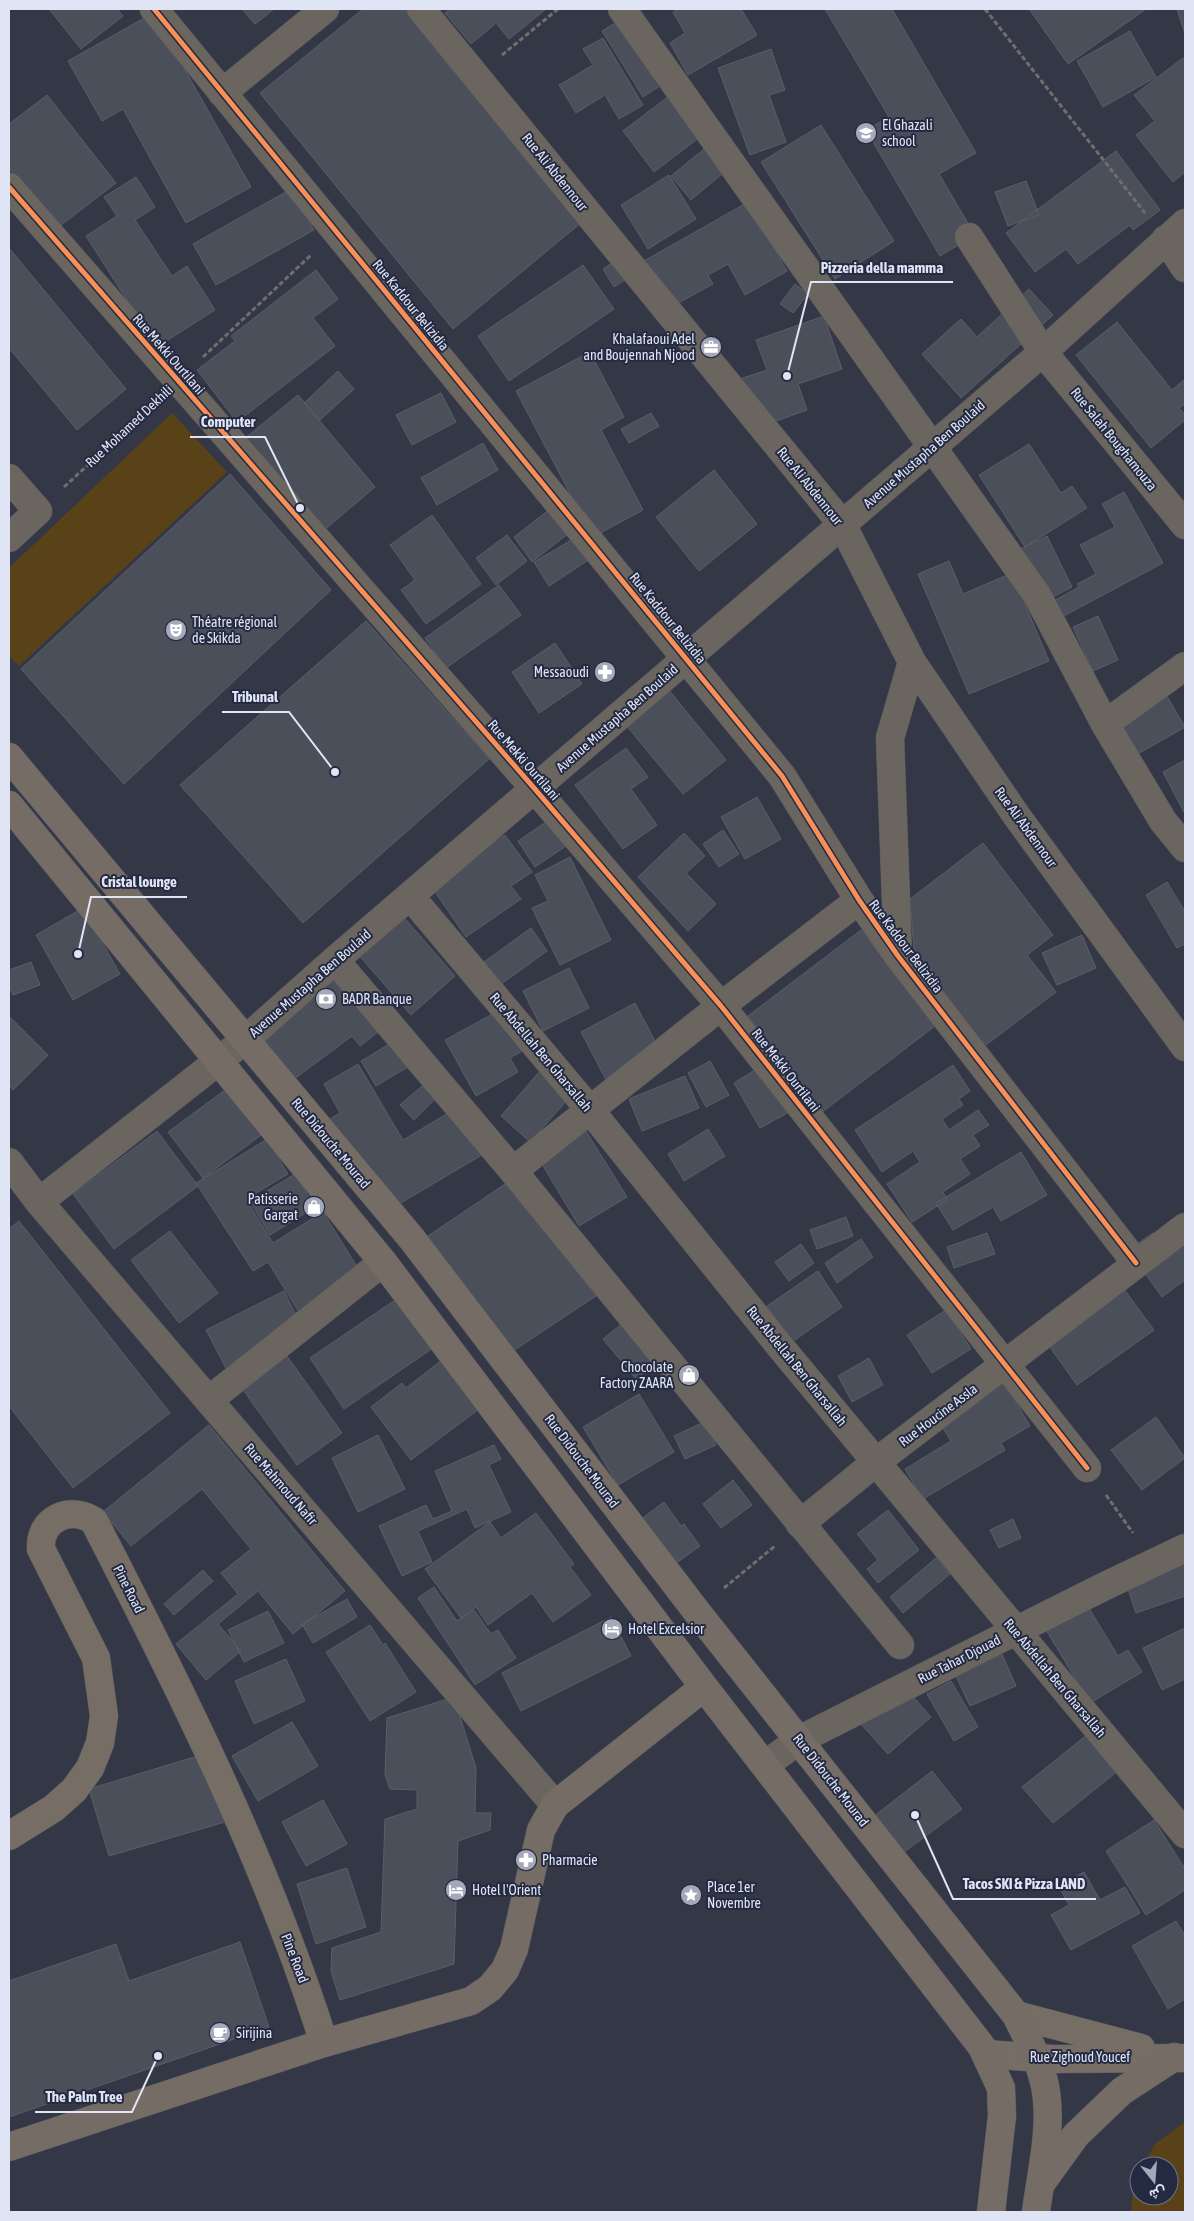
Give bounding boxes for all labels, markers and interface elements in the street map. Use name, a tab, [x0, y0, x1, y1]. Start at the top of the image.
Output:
place label: El Ghazali school	[882, 117, 933, 149]
school or university icon: El Ghazali school	[854, 121, 878, 145]
street label: Rue Ali Abdennour	[519, 130, 592, 215]
callout: Pizzeria della mamma	[811, 252, 953, 282]
street label: Rue Kaddour Belizidia	[369, 256, 453, 354]
text: Pizzeria della mamma	[821, 259, 943, 276]
street label: Rue Mekki Ourtilani	[130, 311, 208, 397]
place label: Khalafaoui Adel and Boujennah Njood	[584, 331, 695, 363]
office icon: Khalafaoui Adel and Boujennah Njood	[699, 335, 723, 359]
street label: Rue Mohamed Dekhili	[82, 381, 176, 471]
street label: Rue Salah Boughamouza	[1068, 384, 1160, 494]
street label: Avenue Mustapha Ben Boulaid	[860, 397, 988, 511]
callout: Computer	[190, 407, 265, 437]
text: Computer	[201, 413, 256, 430]
street label: Rue Ali Abdennour	[774, 444, 847, 529]
street label: Rue Kaddour Belizidia	[626, 569, 710, 667]
place label: Théatre régional de Skikda	[192, 614, 278, 646]
theatre icon: Théatre régional de Skikda	[164, 618, 188, 642]
pharmacy icon: Messaoudi	[593, 660, 617, 684]
street label: Avenue Mustapha Ben Boulaid	[553, 661, 681, 775]
place label: Messaoudi	[534, 664, 589, 680]
callout: Tribunal	[222, 682, 289, 712]
text: Tribunal	[232, 688, 279, 705]
street label: Rue Mekki Ourtilani	[485, 717, 563, 803]
street label: Rue Ali Abdennour	[992, 784, 1061, 871]
callout: Cristal lounge	[91, 867, 187, 897]
text: Cristal lounge	[101, 873, 177, 890]
street label: Rue Kaddour Belizidia	[866, 896, 946, 996]
street label: Avenue Mustapha Ben Boulaid	[246, 926, 374, 1040]
bank icon: BADR Banque	[314, 987, 338, 1011]
street label: Rue Abdellah Ben Gharsallah	[487, 989, 595, 1115]
place label: BADR Banque	[342, 991, 412, 1007]
street label: Rue Mekki Ourtilani	[749, 1025, 823, 1115]
street label: Rue Didouche Mourad	[289, 1095, 373, 1191]
place label: Patisserie Gargat	[248, 1191, 298, 1223]
shop icon: Patisserie Gargat	[302, 1195, 326, 1219]
street label: Rue Abdellah Ben Gharsallah	[744, 1303, 850, 1429]
place label: Chocolate Factory ZAARA	[600, 1359, 673, 1391]
shop icon: Chocolate Factory ZAARA	[677, 1363, 701, 1387]
street label: Rue Houcine Assla	[896, 1380, 980, 1450]
street label: Rue Didouche Mourad	[542, 1411, 622, 1511]
street label: Rue Mahmoud Nafir	[241, 1440, 321, 1529]
street label: Pine Road	[110, 1562, 148, 1616]
street label: Rue Abdellah Ben Gharsallah	[1001, 1615, 1109, 1741]
hotel icon: Hotel Excelsior	[600, 1617, 624, 1641]
place label: Hotel Excelsior	[628, 1621, 705, 1637]
street label: Rue Tahar Djouad	[915, 1631, 1003, 1687]
street label: Rue Didouche Mourad	[790, 1731, 872, 1829]
pharmacy icon: Pharmacie	[514, 1848, 538, 1872]
place label: Pharmacie	[542, 1852, 598, 1868]
callout: Tacos SKI & Pizza LAND	[953, 1869, 1096, 1899]
text: Tacos SKI & Pizza LAND	[963, 1875, 1085, 1892]
hotel icon: Hotel l'Orient	[444, 1878, 468, 1902]
place label: Place 1er Novembre	[707, 1879, 761, 1911]
place label: Hotel l'Orient	[472, 1882, 541, 1898]
place icon: Place 1er Novembre	[679, 1883, 703, 1907]
street label: Pine Road	[278, 1931, 312, 1985]
cafe icon: Sirijina	[208, 2021, 232, 2045]
place label: Sirijina	[236, 2025, 272, 2041]
street label: Rue Zighoud Youcef	[1030, 2049, 1130, 2065]
callout: The Palm Tree	[35, 2082, 132, 2112]
text: The Palm Tree	[46, 2088, 123, 2105]
north arrow	[1129, 2156, 1179, 2206]
text: ش	[1147, 2182, 1168, 2204]

